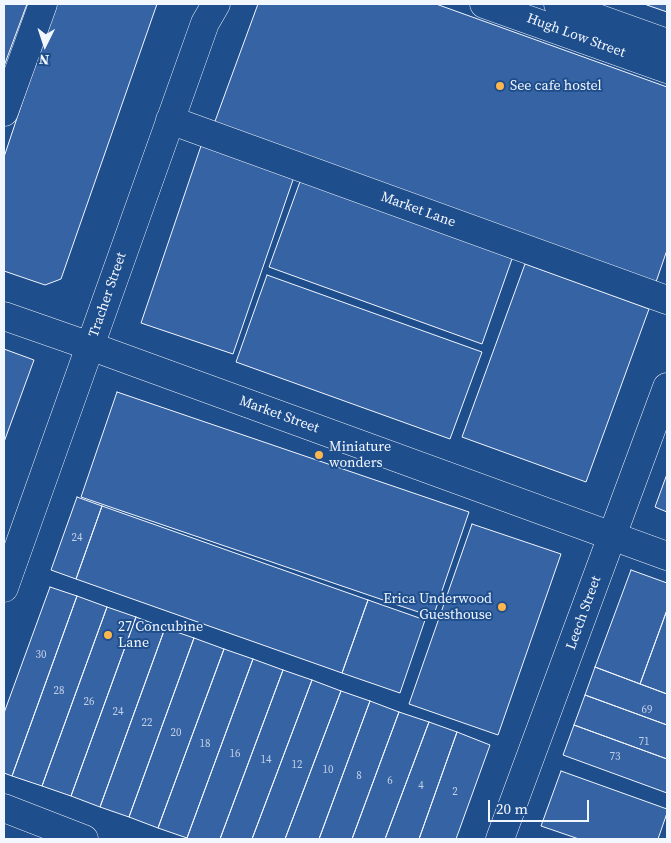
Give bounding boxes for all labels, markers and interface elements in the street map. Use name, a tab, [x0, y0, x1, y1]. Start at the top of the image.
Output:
street label: Hugh Low Street	[524, 10, 628, 62]
north arrow	[20, 20, 70, 70]
text: N	[38, 50, 50, 70]
place label: See cafe hostel	[510, 78, 602, 94]
marker: See cafe hostel	[494, 80, 506, 92]
street label: Market Lane	[378, 189, 458, 231]
street label: Tracher Street	[86, 250, 130, 340]
street label: Market Street	[237, 393, 321, 437]
place label: Miniature wonders	[329, 439, 391, 472]
marker: Miniature wonders	[313, 449, 325, 461]
house number: 24	[72, 531, 82, 545]
street label: Leech Street	[563, 574, 605, 652]
place label: Erica Underwood Guesthouse	[383, 591, 492, 624]
marker: Erica Underwood Guesthouse	[496, 601, 508, 613]
place label: 27 Concubine Lane	[118, 619, 203, 652]
marker: 27 Concubine Lane	[102, 629, 114, 641]
house number: 30	[36, 648, 46, 662]
house number: 28	[54, 684, 64, 698]
house number: 26	[84, 695, 94, 709]
house number: 69	[642, 703, 652, 717]
house number: 24	[113, 705, 123, 719]
house number: 22	[142, 716, 152, 730]
house number: 20	[171, 726, 181, 740]
house number: 71	[639, 735, 649, 749]
house number: 18	[200, 737, 210, 751]
house number: 16	[230, 747, 240, 761]
house number: 73	[610, 750, 620, 764]
house number: 14	[261, 753, 271, 767]
house number: 12	[292, 758, 302, 772]
house number: 10	[323, 763, 333, 777]
house number: 8	[356, 769, 362, 783]
house number: 6	[387, 774, 393, 788]
house number: 4	[418, 779, 424, 793]
house number: 2	[452, 785, 458, 799]
scale bar	[491, 790, 592, 822]
text: 20 m	[496, 798, 528, 819]

